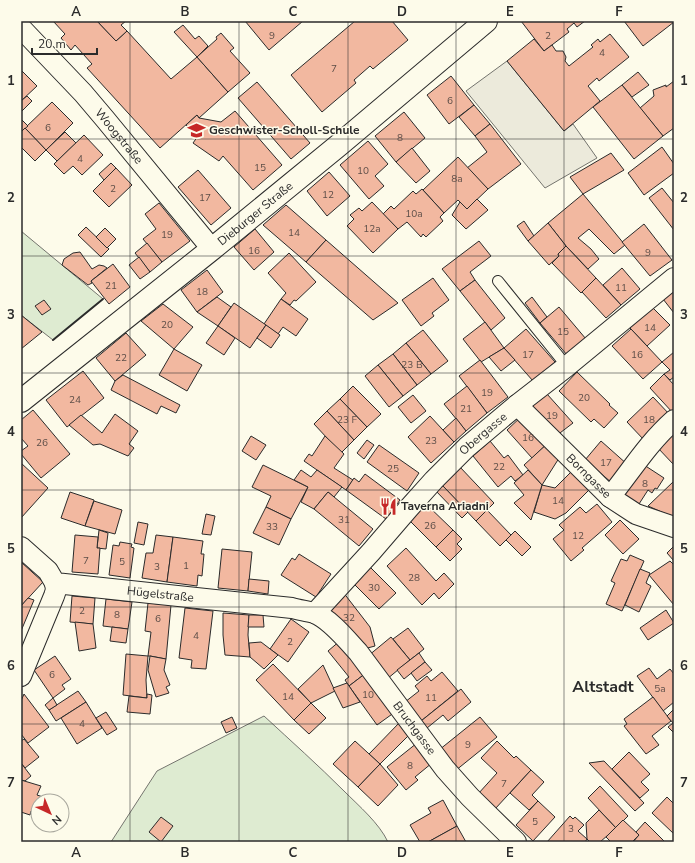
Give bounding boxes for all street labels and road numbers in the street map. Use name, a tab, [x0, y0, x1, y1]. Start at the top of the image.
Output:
street label: Woogstraße	[91, 105, 147, 167]
street label: Dieburger Straße	[214, 178, 296, 249]
street label: Obergasse	[456, 409, 510, 458]
street label: Borngasse	[563, 450, 615, 502]
street label: Hügelstraße	[126, 583, 195, 606]
street label: Bruchgasse	[389, 698, 440, 758]

